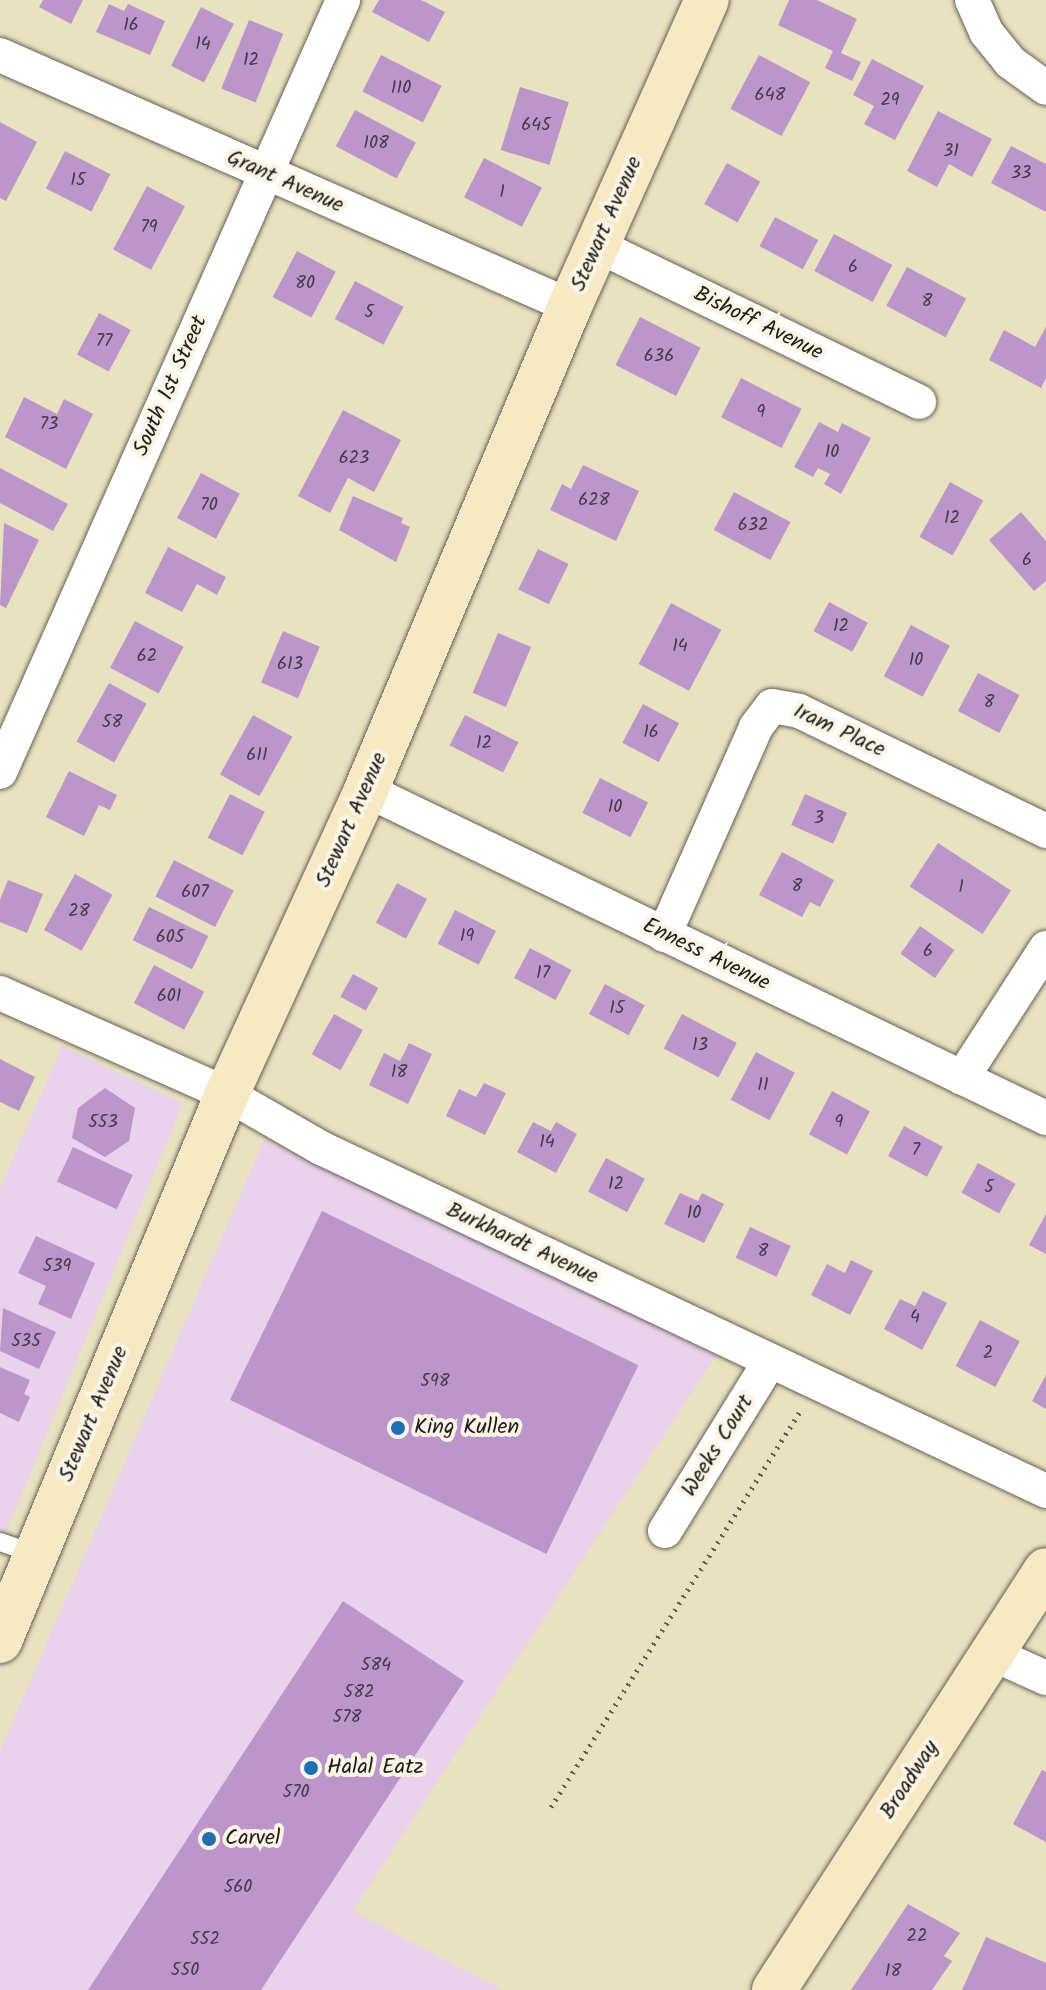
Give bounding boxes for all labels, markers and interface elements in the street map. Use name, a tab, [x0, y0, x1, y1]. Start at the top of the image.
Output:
house number: 16	[123, 15, 139, 37]
house number: 14	[195, 34, 211, 56]
house number: 12	[243, 50, 259, 72]
house number: 110	[391, 78, 411, 100]
house number: 648	[755, 85, 785, 107]
house number: 29	[880, 90, 900, 112]
house number: 645	[521, 115, 551, 137]
house number: 108	[363, 133, 389, 155]
house number: 31	[943, 141, 959, 163]
street label: Grant Avenue	[223, 145, 347, 219]
street label: Stewart Avenue	[566, 153, 648, 295]
house number: 33	[1011, 163, 1031, 185]
house number: 15	[70, 170, 86, 192]
house number: 1	[499, 182, 505, 204]
house number: 79	[140, 217, 158, 239]
house number: 6	[848, 257, 858, 279]
house number: 80	[295, 273, 315, 295]
street label: Bishoff Avenue	[689, 281, 827, 367]
house number: 8	[922, 291, 932, 313]
house number: 5	[364, 302, 374, 324]
street label: South 1st Street	[128, 312, 214, 460]
house number: 77	[96, 331, 112, 353]
house number: 636	[644, 346, 674, 368]
house number: 9	[757, 402, 765, 424]
house number: 73	[40, 414, 58, 436]
house number: 10	[825, 442, 839, 464]
house number: 623	[339, 448, 369, 470]
house number: 628	[578, 490, 610, 512]
house number: 70	[200, 495, 218, 517]
house number: 12	[944, 508, 960, 530]
house number: 632	[738, 515, 768, 537]
house number: 6	[1022, 550, 1032, 572]
house number: 12	[833, 616, 849, 638]
house number: 14	[672, 636, 688, 658]
house number: 62	[137, 646, 157, 668]
house number: 10	[909, 650, 923, 672]
house number: 613	[277, 654, 303, 676]
house number: 8	[984, 692, 994, 714]
street label: Iram Place	[789, 698, 889, 764]
house number: 58	[102, 712, 122, 734]
house number: 16	[643, 722, 659, 744]
house number: 12	[476, 733, 492, 755]
house number: 611	[246, 745, 268, 767]
street label: Stewart Avenue	[311, 749, 393, 891]
house number: 10	[608, 797, 622, 819]
house number: 3	[814, 808, 824, 830]
house number: 8	[792, 876, 802, 898]
house number: 1	[958, 877, 964, 899]
house number: 607	[181, 882, 209, 904]
house number: 28	[68, 901, 90, 923]
street label: Enness Avenue	[638, 913, 774, 997]
house number: 19	[460, 926, 474, 948]
house number: 605	[156, 927, 184, 949]
house number: 6	[923, 941, 933, 963]
house number: 17	[536, 963, 550, 985]
house number: 601	[157, 986, 181, 1008]
house number: 15	[609, 998, 625, 1020]
house number: 13	[692, 1035, 708, 1057]
house number: 18	[391, 1062, 407, 1084]
house number: 11	[757, 1075, 769, 1097]
house number: 553	[88, 1112, 118, 1134]
house number: 9	[835, 1112, 843, 1134]
house number: 14	[539, 1132, 555, 1154]
house number: 7	[912, 1140, 920, 1162]
house number: 12	[608, 1174, 624, 1196]
house number: 5	[984, 1177, 994, 1199]
street label: Burkhardt Avenue	[442, 1197, 602, 1291]
house number: 10	[687, 1203, 701, 1225]
house number: 8	[758, 1241, 768, 1263]
house number: 539	[43, 1256, 71, 1278]
house number: 4	[910, 1307, 920, 1329]
house number: 535	[11, 1331, 41, 1353]
street label: Stewart Avenue	[54, 1342, 134, 1486]
house number: 2	[983, 1343, 993, 1365]
house number: 598	[420, 1371, 450, 1393]
street label: Weeks Court	[676, 1390, 760, 1502]
place label: King Kullen	[414, 1415, 519, 1441]
marker: King Kullen	[389, 1419, 407, 1437]
house number: 584	[361, 1655, 391, 1677]
house number: 582	[344, 1682, 374, 1704]
house number: 578	[333, 1707, 361, 1729]
street label: Broadway	[875, 1736, 945, 1824]
place label: Halal Eatz	[327, 1755, 423, 1781]
marker: Halal Eatz	[302, 1759, 320, 1777]
house number: 570	[283, 1782, 309, 1804]
place label: Carvel	[225, 1826, 280, 1852]
marker: Carvel	[200, 1830, 218, 1848]
house number: 560	[224, 1877, 252, 1899]
house number: 22	[907, 1926, 927, 1948]
house number: 552	[190, 1929, 220, 1951]
house number: 550	[171, 1960, 199, 1982]
house number: 18	[885, 1961, 901, 1983]

